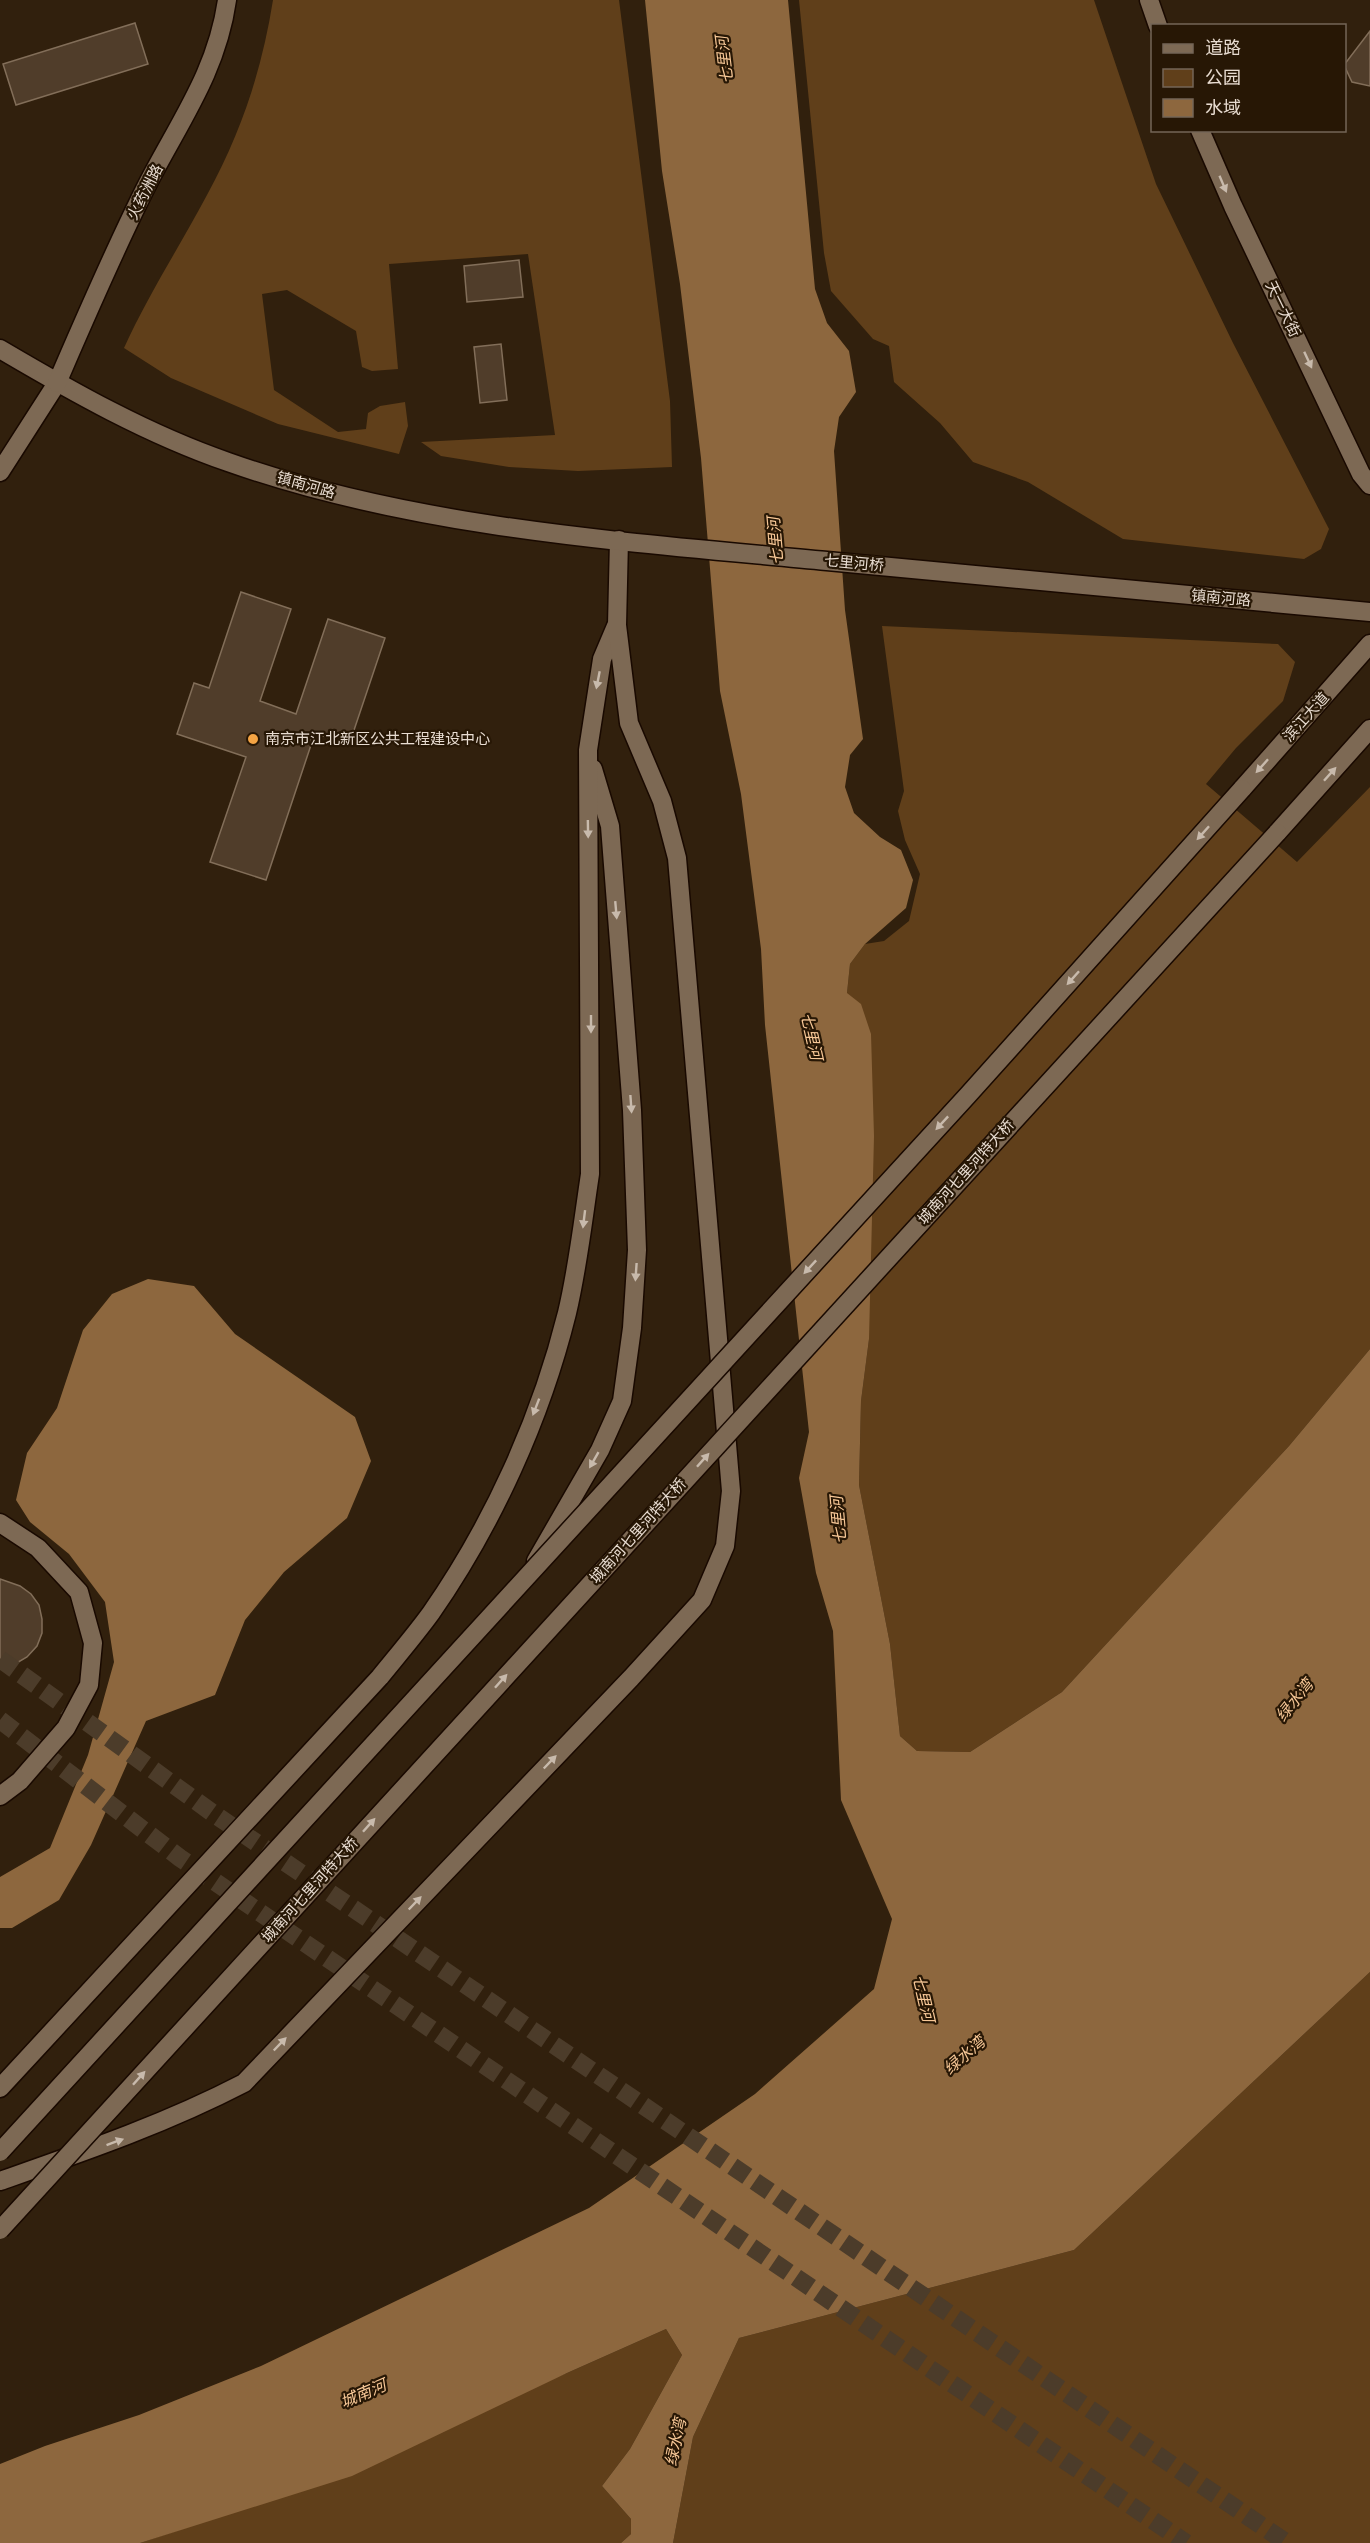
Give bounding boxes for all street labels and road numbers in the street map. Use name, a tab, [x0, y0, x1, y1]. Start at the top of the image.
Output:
street label: 火药洲路	[122, 161, 168, 223]
street label: 天一大街	[1261, 278, 1305, 340]
street label: 镇南河路	[274, 467, 338, 503]
street label: 七里河桥	[823, 550, 885, 576]
street label: 镇南河路	[1190, 585, 1252, 611]
street label: 滨江大道	[1278, 688, 1334, 746]
street label: 城南河七里河特大桥	[913, 1115, 1019, 1229]
street label: 城南河七里河特大桥	[585, 1474, 691, 1588]
street label: 城南河七里河特大桥	[257, 1833, 363, 1947]

